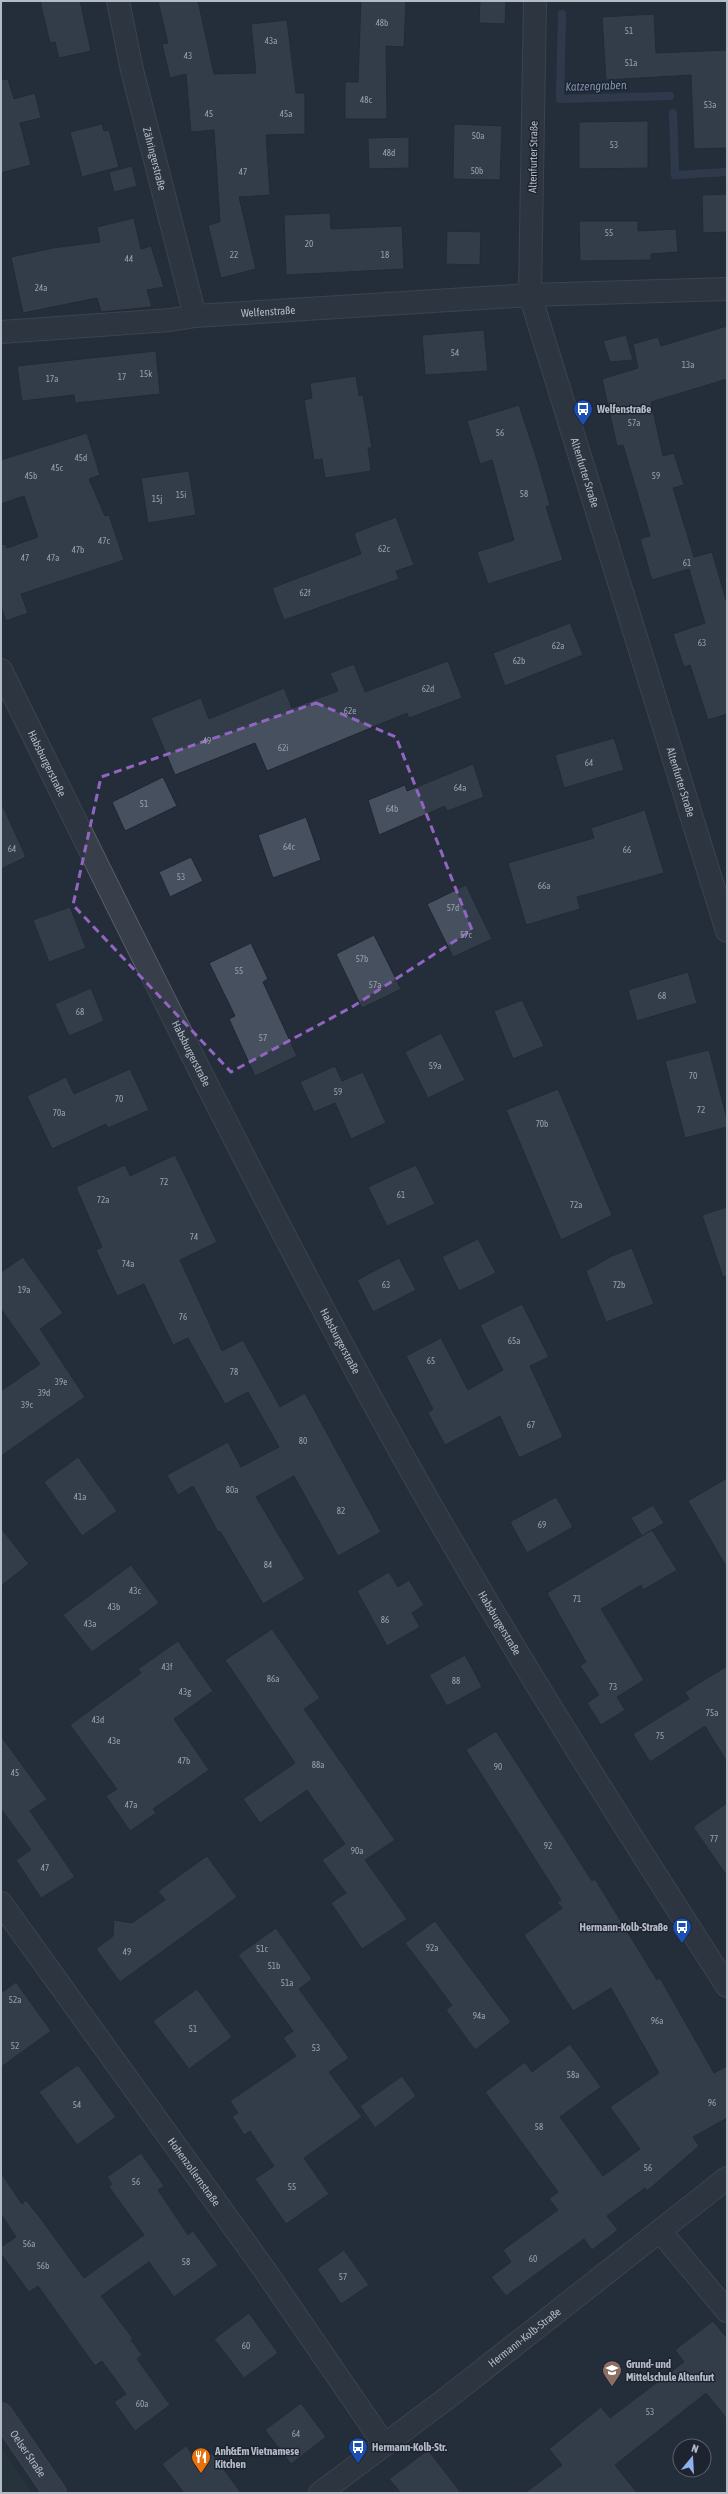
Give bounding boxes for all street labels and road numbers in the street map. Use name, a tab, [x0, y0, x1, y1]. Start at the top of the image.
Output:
street label: Altenfurter Straße	[526, 121, 540, 193]
street label: Zähringerstraße	[141, 126, 169, 192]
street label: Welfenstraße	[241, 304, 296, 319]
street label: Altenfurter Straße	[569, 436, 601, 509]
street label: Habsburgerstraße	[26, 728, 68, 798]
street label: Altenfurter Straße	[664, 746, 697, 818]
street label: Habsburgerstraße	[170, 1018, 213, 1088]
street label: Habsburgerstraße	[318, 1306, 363, 1376]
street label: Habsburgerstraße	[476, 1589, 523, 1657]
street label: Hohenzollernstraße	[166, 2135, 223, 2208]
street label: Hermann-Kolb-Straße	[486, 2305, 563, 2369]
street label: Oelser Straße	[8, 2428, 48, 2479]

